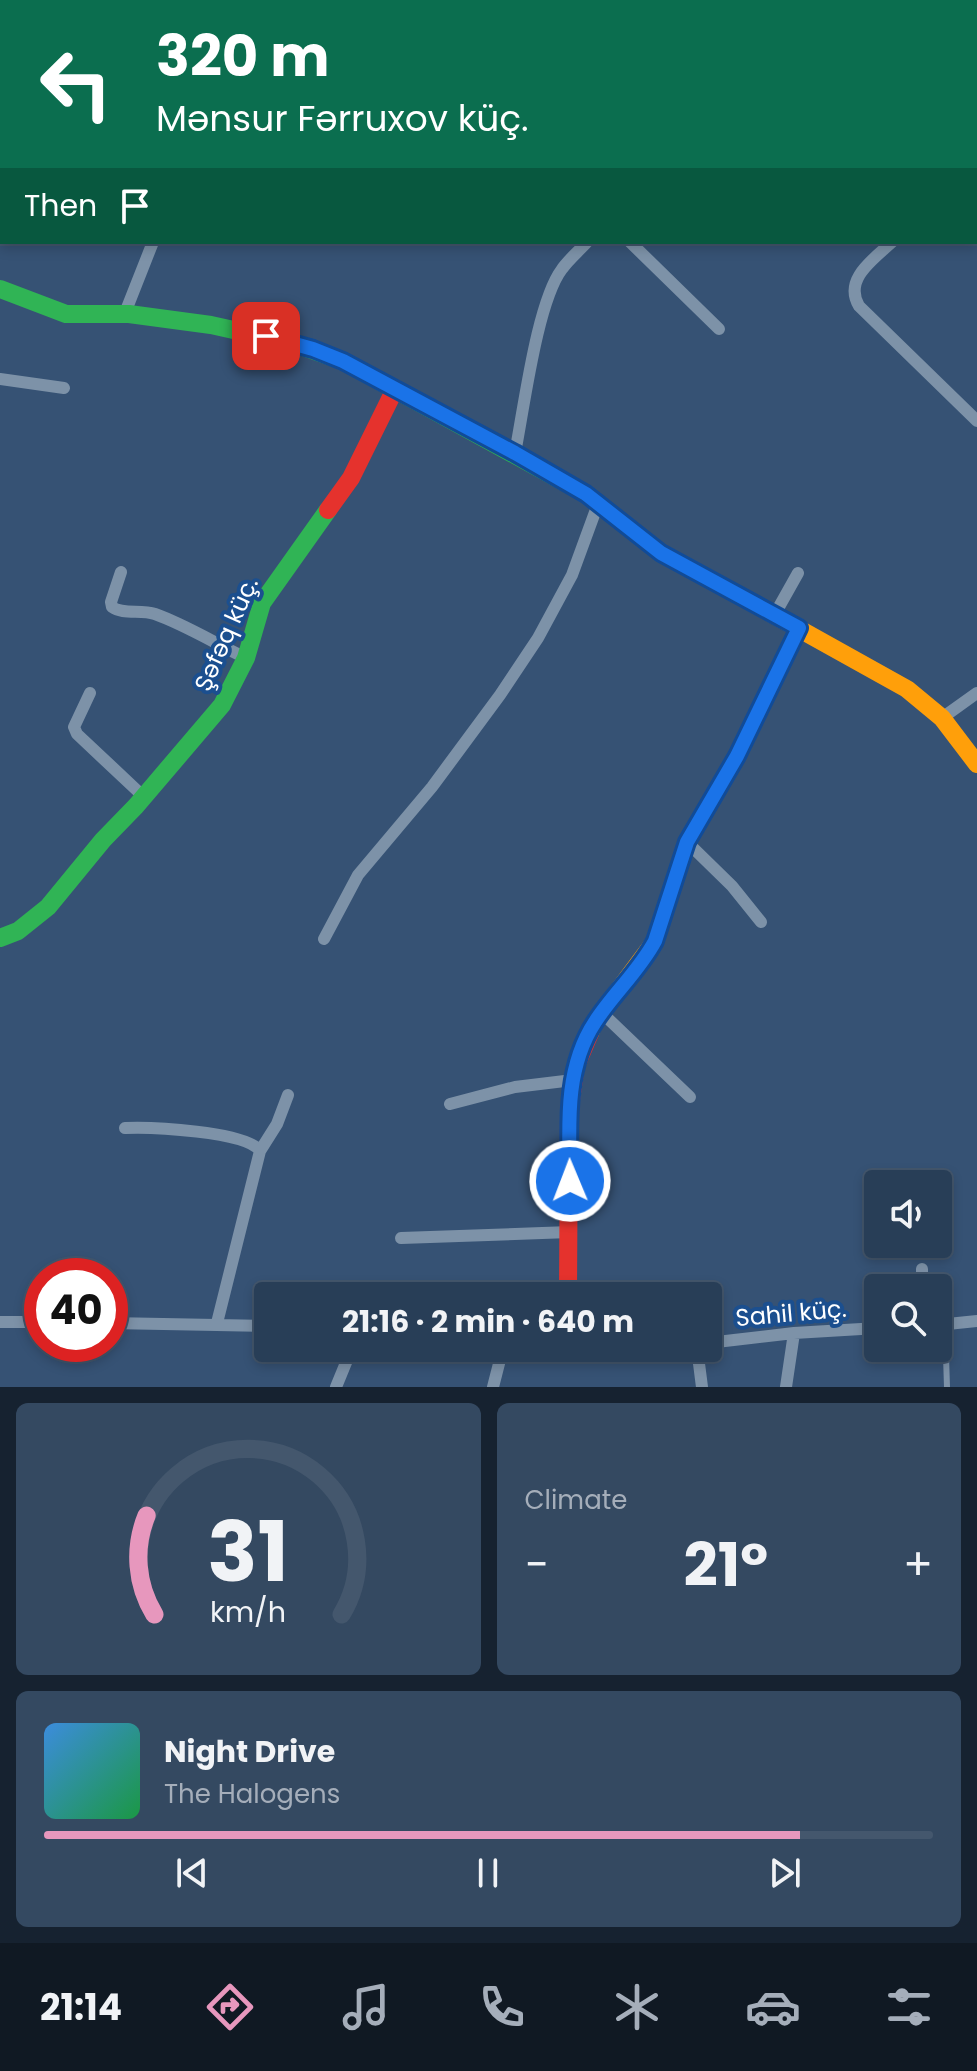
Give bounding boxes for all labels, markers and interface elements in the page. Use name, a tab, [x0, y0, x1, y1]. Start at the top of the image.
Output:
text: 320 m	[156, 17, 330, 96]
icon: left	[24, 32, 128, 136]
text: Mənsur Fərruxov küç.	[156, 93, 529, 144]
text: Then	[24, 184, 97, 227]
icon: arrive	[113, 184, 157, 228]
pin	[232, 302, 300, 370]
icon: arrive	[244, 314, 288, 358]
street label: Şəfəq küç.	[186, 572, 266, 696]
position arrow	[528, 1139, 612, 1223]
map controls	[864, 1170, 952, 1362]
button: sound	[864, 1170, 952, 1258]
speed limit sign: 40	[24, 1258, 128, 1362]
button: search	[864, 1274, 952, 1362]
street label: Sahil küç.	[734, 1292, 848, 1334]
text: 21:16 · 2 min · 640 m	[342, 1300, 634, 1343]
text: Climate	[525, 1482, 627, 1518]
text: 31	[207, 1494, 289, 1610]
text: 21°	[684, 1523, 768, 1607]
text: −	[525, 1534, 549, 1595]
text: +	[903, 1534, 933, 1595]
text: km/h	[210, 1592, 286, 1632]
text: Night Drive	[164, 1730, 335, 1773]
text: The Halogens	[164, 1776, 340, 1812]
icon: previous	[170, 1851, 214, 1895]
icon: pause	[466, 1851, 510, 1895]
icon: next	[763, 1851, 807, 1895]
icon: directions	[202, 1979, 258, 2035]
icon: music	[338, 1979, 394, 2035]
icon: phone	[474, 1979, 530, 2035]
icon: climate	[609, 1979, 665, 2035]
icon: car	[745, 1979, 801, 2035]
icon: filters	[881, 1979, 937, 2035]
text: 21:14	[40, 1982, 122, 2033]

